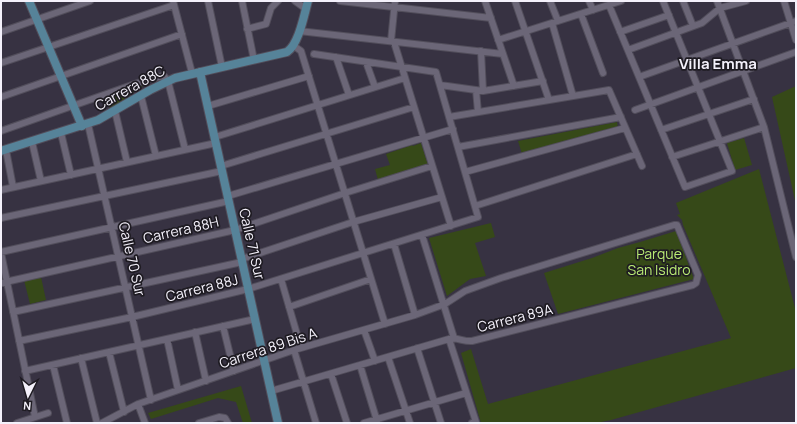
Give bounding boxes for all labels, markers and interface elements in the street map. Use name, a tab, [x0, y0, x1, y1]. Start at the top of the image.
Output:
district label: Villa Emma	[679, 53, 757, 74]
street label: Carrera 88C	[91, 60, 168, 115]
street label: Calle 71 Sur	[235, 206, 270, 281]
street label: Carrera 88H	[141, 212, 221, 247]
street label: Calle 70 Sur	[115, 220, 150, 298]
park label: Parque San Isidro	[628, 244, 690, 279]
street label: Carrera 88J	[164, 269, 240, 306]
street label: Carrera 89A	[475, 299, 555, 336]
street label: Carrera 89 Bis A	[217, 323, 319, 372]
north arrow	[8, 376, 48, 416]
text: N	[22, 399, 32, 414]

